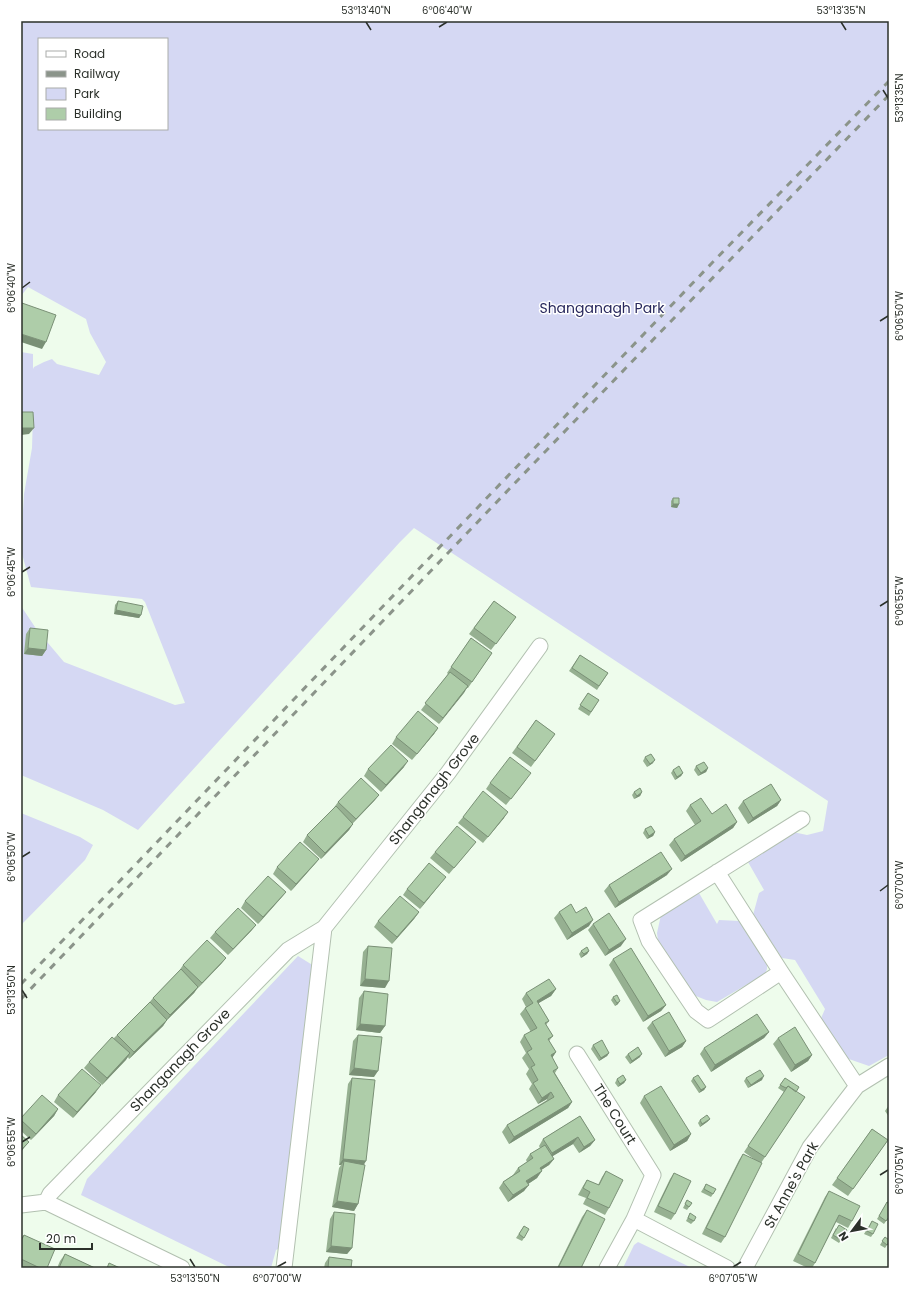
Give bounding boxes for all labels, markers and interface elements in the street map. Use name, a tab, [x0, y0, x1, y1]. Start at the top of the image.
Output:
text: 53°13'40"N	[341, 3, 391, 18]
text: 6°06'40"W	[422, 3, 472, 18]
text: 53°13'35"N	[816, 3, 866, 18]
legend	[38, 38, 168, 130]
text: Road	[74, 45, 105, 62]
text: Railway	[74, 65, 120, 82]
text: 53°13'35"N	[892, 73, 907, 123]
text: Park	[74, 85, 101, 102]
text: Building	[74, 105, 122, 122]
text: 6°06'40"W	[4, 263, 19, 313]
text: 6°06'50"W	[892, 291, 907, 341]
park label: Shanganagh Park	[539, 298, 665, 318]
text: 6°06'45"W	[4, 547, 19, 597]
text: 6°06'55"W	[892, 576, 907, 626]
street label: Shanganagh Grove	[384, 729, 484, 849]
text: 6°06'50"W	[4, 832, 19, 882]
text: 6°07'00"W	[892, 860, 907, 910]
text: 53°13'50"N	[4, 965, 19, 1015]
street label: Shanganagh Grove	[125, 1004, 235, 1116]
street label: The Court	[589, 1080, 641, 1148]
text: 6°06'55"W	[4, 1117, 19, 1167]
street label: St Anne's Park	[759, 1137, 823, 1232]
text: 6°07'05"W	[892, 1145, 907, 1195]
north arrow	[832, 1211, 872, 1251]
scale bar	[40, 1225, 92, 1251]
text: N	[835, 1229, 852, 1244]
text: 20 m	[46, 1230, 76, 1247]
text: 53°13'50"N	[170, 1271, 220, 1286]
text: 6°07'00"W	[252, 1271, 302, 1286]
text: 6°07'05"W	[708, 1271, 758, 1286]

